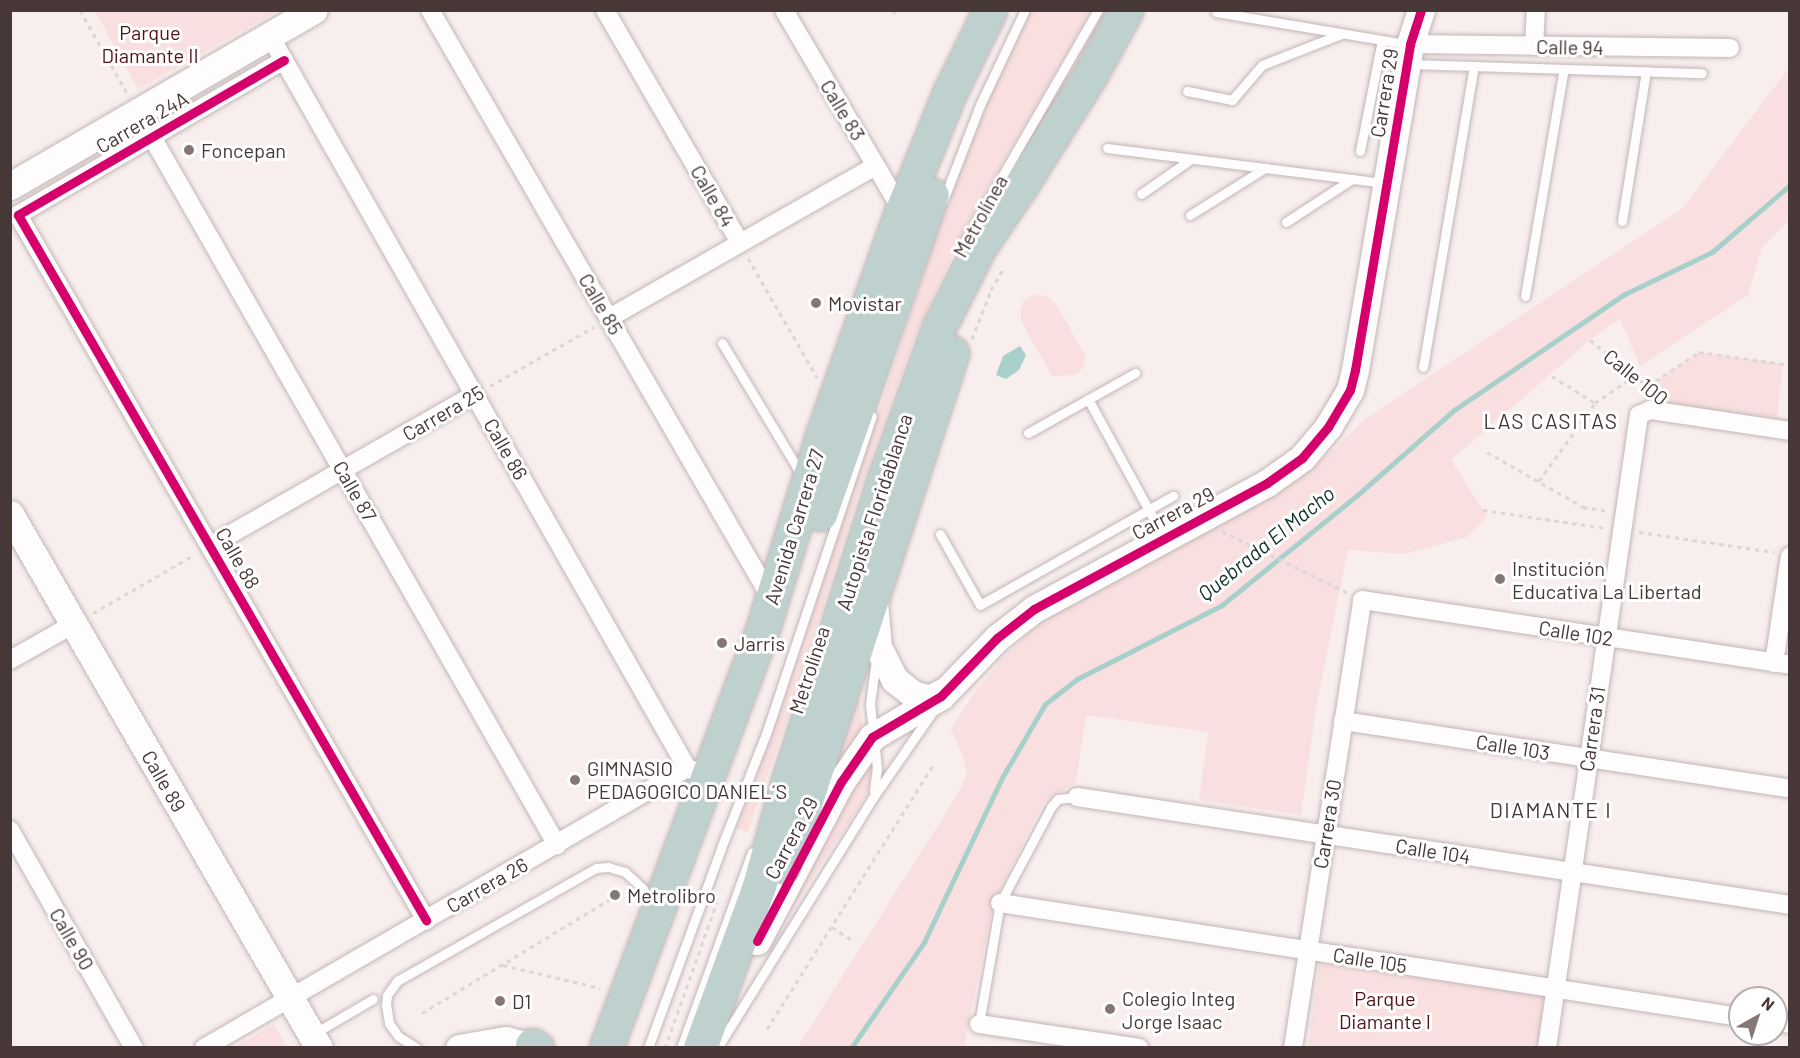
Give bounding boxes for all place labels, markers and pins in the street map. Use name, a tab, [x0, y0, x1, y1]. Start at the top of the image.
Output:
place label: Foncepan	[201, 138, 286, 162]
marker: Foncepan	[182, 143, 196, 157]
place label: Movistar	[828, 291, 902, 315]
marker: Movistar	[809, 296, 823, 310]
place label: Institución Educativa La Libertad	[1512, 556, 1702, 603]
marker: Institución Educativa La Libertad	[1493, 572, 1507, 586]
place label: Jarris	[734, 631, 785, 655]
marker: Jarris	[715, 636, 729, 650]
place label: GIMNASIO PEDAGOGICO DANIEL´S	[587, 756, 787, 803]
marker: GIMNASIO PEDAGOGICO DANIEL´S	[568, 773, 582, 787]
place label: Metrolibro	[627, 883, 716, 907]
marker: Metrolibro	[608, 888, 622, 902]
place label: Colegio Integ Jorge Isaac	[1122, 986, 1235, 1033]
place label: D1	[512, 989, 531, 1013]
marker: D1	[493, 994, 507, 1008]
marker: Colegio Integ Jorge Isaac	[1103, 1002, 1117, 1016]

